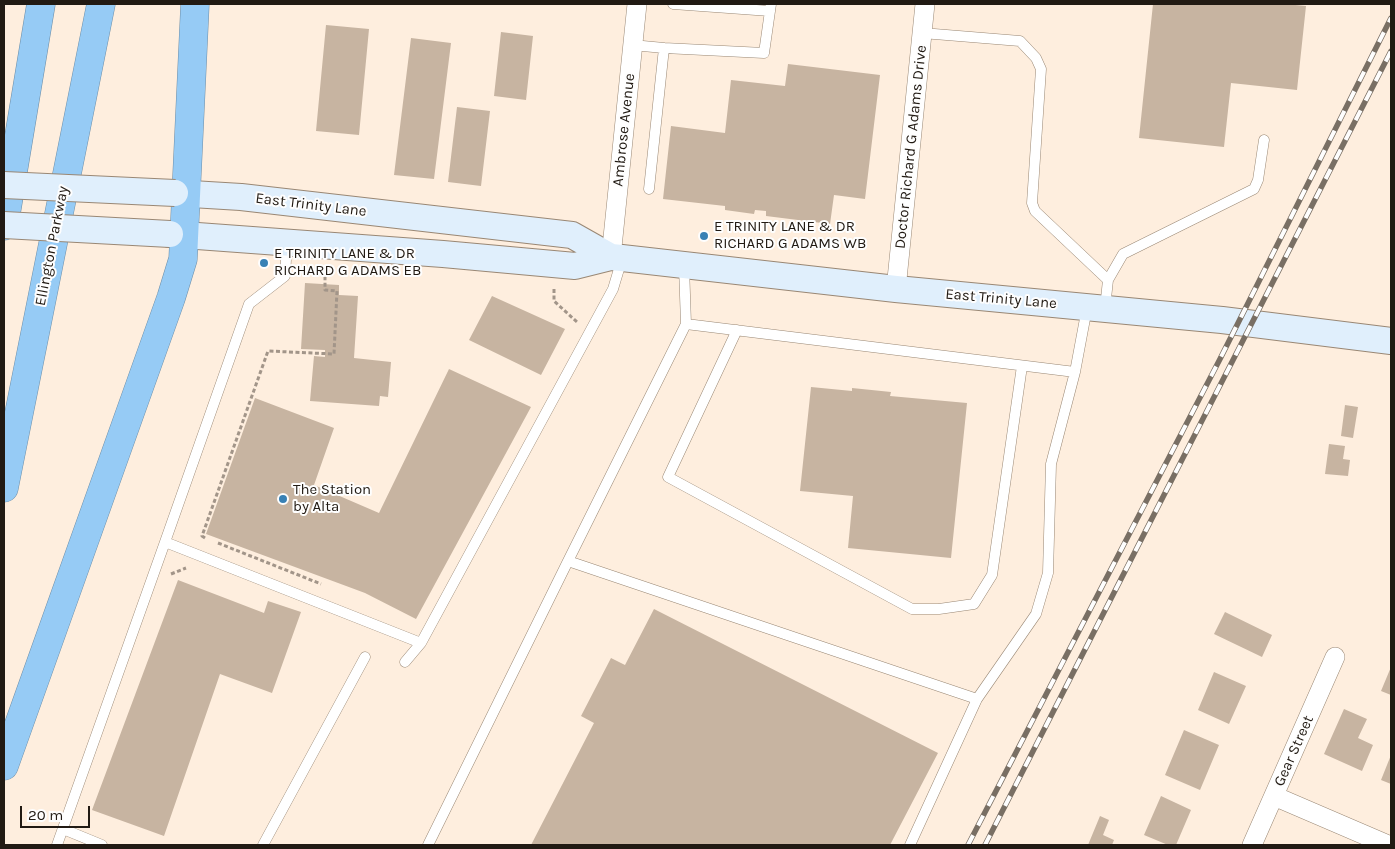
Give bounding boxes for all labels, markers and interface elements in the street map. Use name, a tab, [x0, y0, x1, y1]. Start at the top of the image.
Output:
street label: Doctor Richard G Adams Drive	[891, 44, 931, 250]
street label: Ambrose Avenue	[609, 73, 639, 187]
street label: Ellington Parkway	[32, 184, 72, 308]
street label: East Trinity Lane	[254, 189, 368, 221]
place label: E TRINITY LANE & DR RICHARD G ADAMS WB	[714, 218, 866, 253]
marker: E TRINITY LANE & DR RICHARD G ADAMS WB	[698, 230, 710, 242]
place label: E TRINITY LANE & DR RICHARD G ADAMS EB	[274, 245, 421, 280]
marker: E TRINITY LANE & DR RICHARD G ADAMS EB	[258, 257, 270, 269]
street label: East Trinity Lane	[945, 285, 1057, 313]
place label: The Station by Alta	[293, 481, 371, 516]
marker: The Station by Alta	[277, 493, 289, 505]
street label: Gear Street	[1270, 713, 1318, 789]
scale bar	[22, 796, 92, 828]
text: 20 m	[28, 806, 63, 824]

